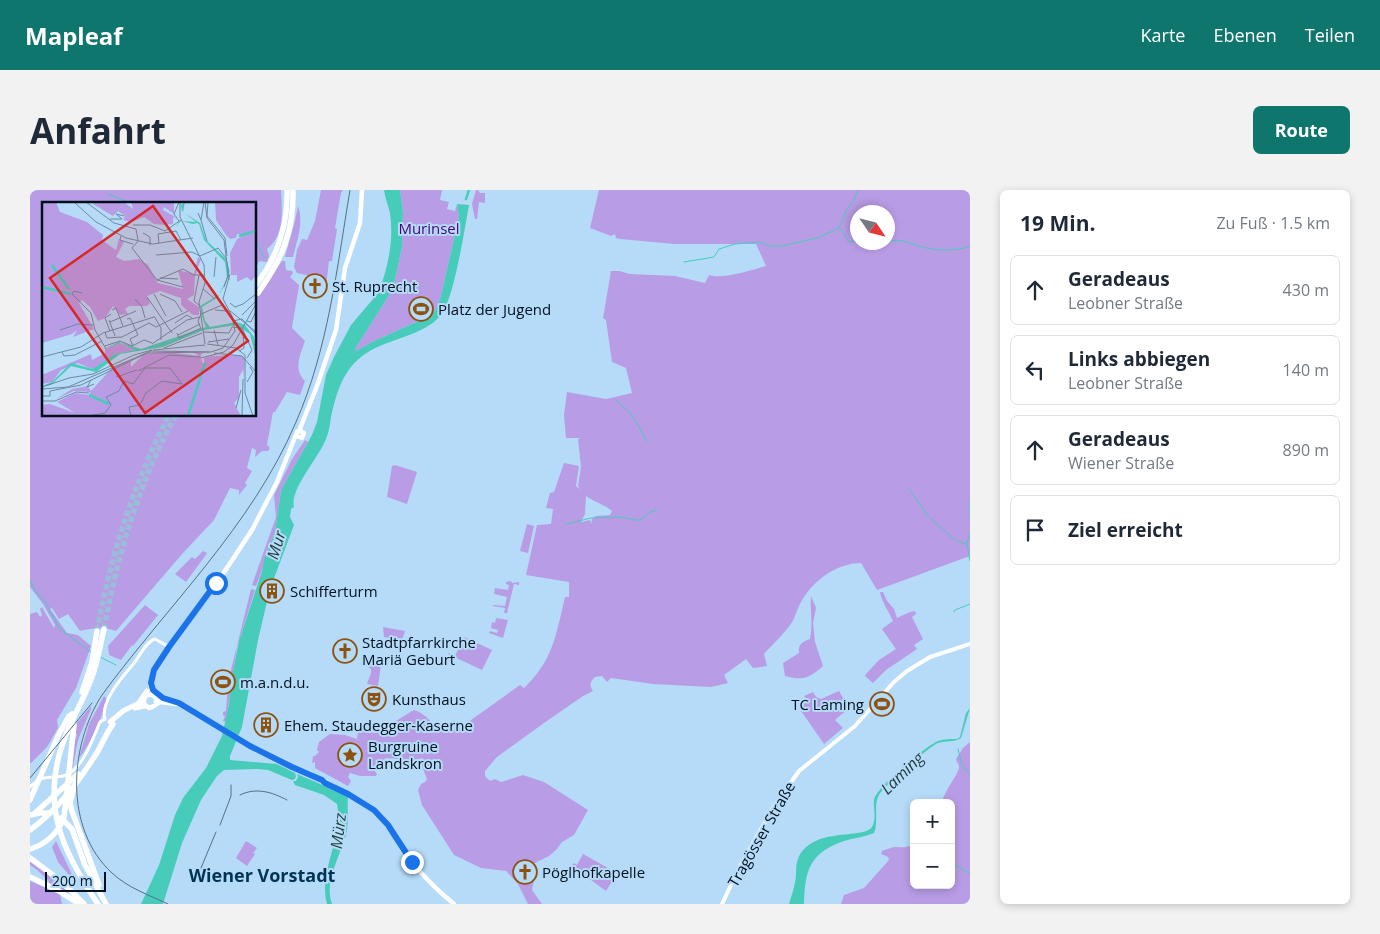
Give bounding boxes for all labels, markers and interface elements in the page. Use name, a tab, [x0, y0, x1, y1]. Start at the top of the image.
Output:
text: Mapleaf	[25, 19, 123, 52]
text: Karte	[1141, 23, 1185, 47]
text: Ebenen	[1213, 23, 1277, 47]
text: Teilen	[1305, 23, 1355, 47]
button: Route	[1253, 106, 1350, 154]
text: Anfahrt	[30, 107, 166, 154]
inset map	[42, 202, 256, 416]
north arrow	[850, 205, 895, 250]
text: 19 Min.	[1020, 209, 1095, 237]
text: Zu Fuß · 1.5 km	[1216, 212, 1330, 234]
park label: Murinsel	[398, 218, 460, 238]
text: Geradeaus	[1068, 266, 1170, 292]
church icon: St. Ruprecht	[302, 273, 328, 299]
place label: St. Ruprecht	[332, 276, 417, 296]
icon: ahead	[1021, 276, 1049, 304]
text: 430 m	[1283, 279, 1329, 301]
text: Leobner Straße	[1068, 292, 1183, 314]
sports icon: Platz der Jugend	[408, 296, 434, 322]
place label: Platz der Jugend	[438, 299, 551, 319]
text: Links abbiegen	[1068, 346, 1210, 372]
icon: left	[1021, 356, 1049, 384]
text: 140 m	[1283, 359, 1329, 381]
text: Leobner Straße	[1068, 372, 1183, 394]
text: Geradeaus	[1068, 426, 1170, 452]
icon: ahead	[1021, 436, 1049, 464]
text: 890 m	[1283, 439, 1329, 461]
text: Wiener Straße	[1068, 452, 1174, 474]
icon: arrive	[1021, 516, 1049, 544]
text: Ziel erreicht	[1068, 517, 1183, 543]
water label: Mur	[261, 527, 291, 562]
route start	[205, 572, 228, 595]
building icon: Schifferturm	[259, 578, 285, 604]
place label: Schifferturm	[290, 581, 378, 601]
place label: Stadtpfarrkirche Mariä Geburt	[362, 632, 476, 669]
church icon: Stadtpfarrkirche Mariä Geburt	[332, 638, 358, 664]
sports icon: m.a.n.d.u.	[210, 669, 236, 695]
place label: m.a.n.d.u.	[240, 672, 310, 692]
theatre icon: Kunsthaus	[361, 686, 387, 712]
place label: Kunsthaus	[392, 689, 466, 709]
sports icon: TC Laming	[869, 691, 895, 717]
place label: TC Laming	[791, 694, 864, 714]
building icon: Ehem. Staudegger-Kaserne	[253, 712, 279, 738]
place label: Ehem. Staudegger-Kaserne	[284, 715, 473, 735]
place label: Burgruine Landskron	[368, 736, 442, 773]
place icon: Burgruine Landskron	[337, 742, 363, 768]
water label: Laming	[876, 746, 929, 799]
street label: Tragösser Straße	[723, 778, 799, 890]
map controls	[910, 799, 955, 889]
button: +	[910, 799, 955, 844]
water label: Mürz	[325, 811, 351, 850]
button: −	[910, 844, 955, 889]
route end	[401, 851, 424, 874]
church icon: Pöglhofkapelle	[512, 859, 538, 885]
place label: Pöglhofkapelle	[542, 862, 645, 882]
district label: Wiener Vorstadt	[189, 863, 336, 887]
scale bar	[45, 869, 106, 892]
text: 200 m	[52, 871, 93, 890]

